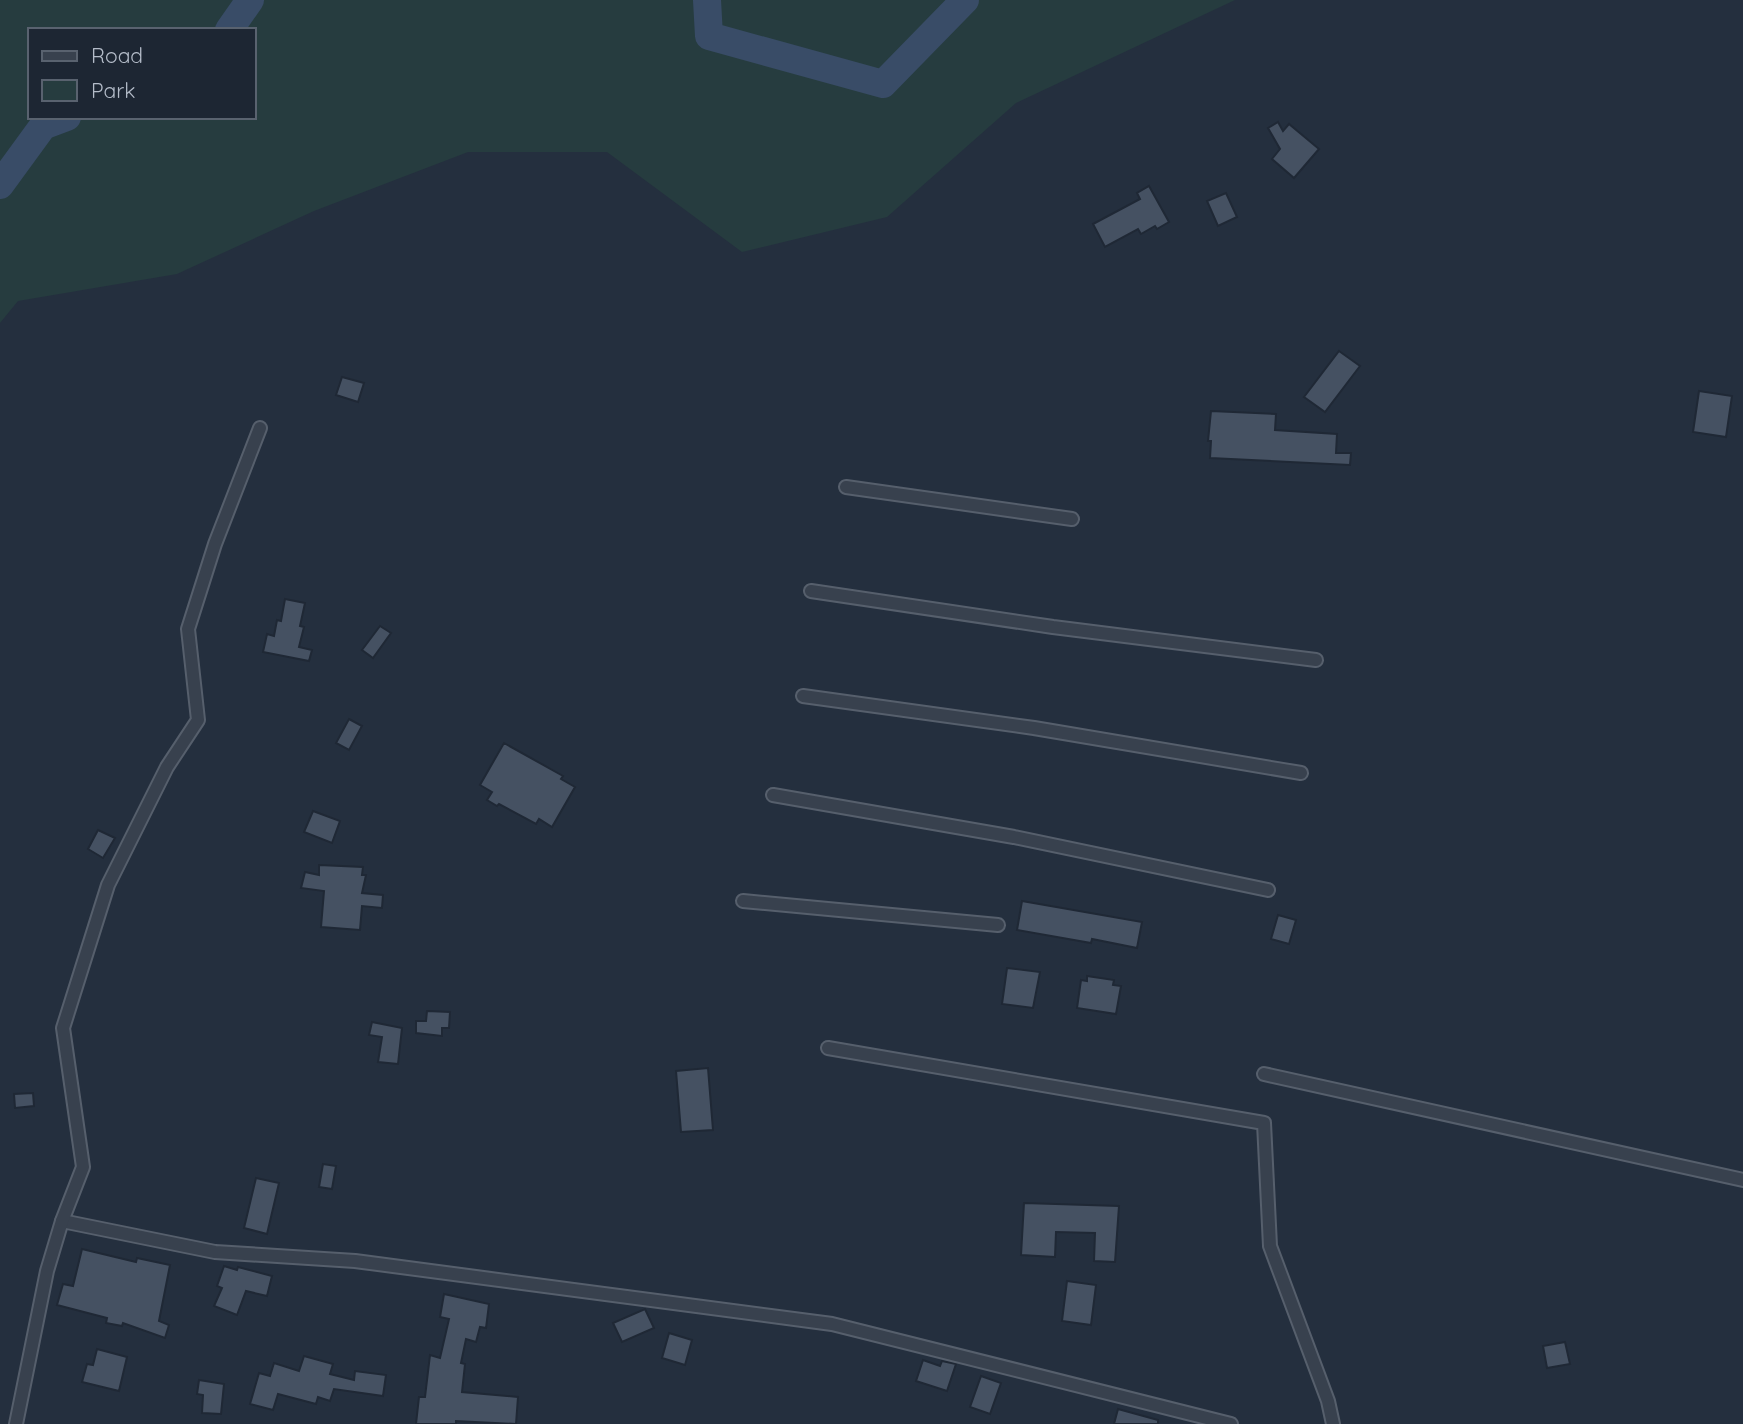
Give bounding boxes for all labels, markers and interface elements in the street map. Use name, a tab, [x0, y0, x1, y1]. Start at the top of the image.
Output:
legend	[28, 28, 256, 119]
text: Road	[91, 42, 143, 68]
text: Park	[91, 77, 135, 103]

